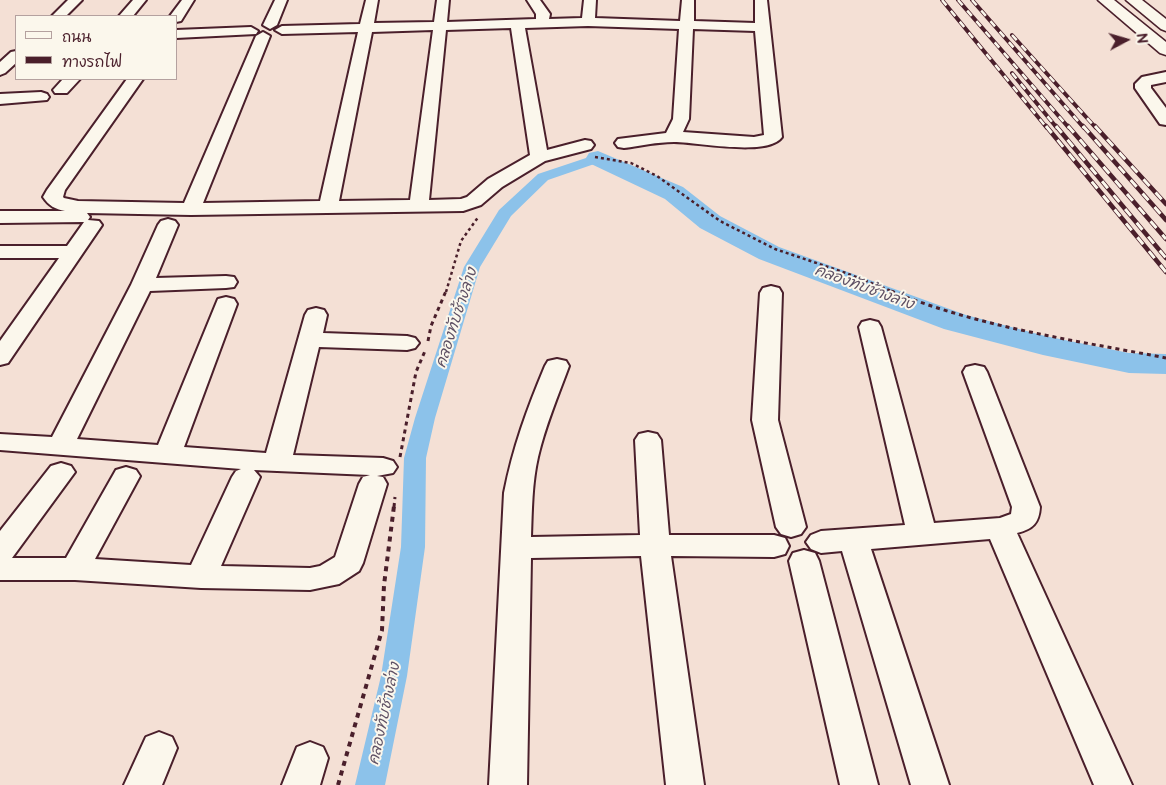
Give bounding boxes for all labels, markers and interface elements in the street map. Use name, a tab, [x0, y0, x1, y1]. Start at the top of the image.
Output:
legend	[15, 15, 178, 80]
north arrow	[1101, 15, 1151, 65]
text: ถนน	[62, 28, 91, 47]
text: N	[1132, 32, 1150, 44]
text: ทางรถไฟ	[62, 53, 122, 72]
water label: คลองทับช้างล่าง	[812, 262, 916, 314]
water label: คลองทับช้างล่าง	[432, 266, 482, 370]
water label: คลองทับช้างล่าง	[365, 661, 405, 767]

